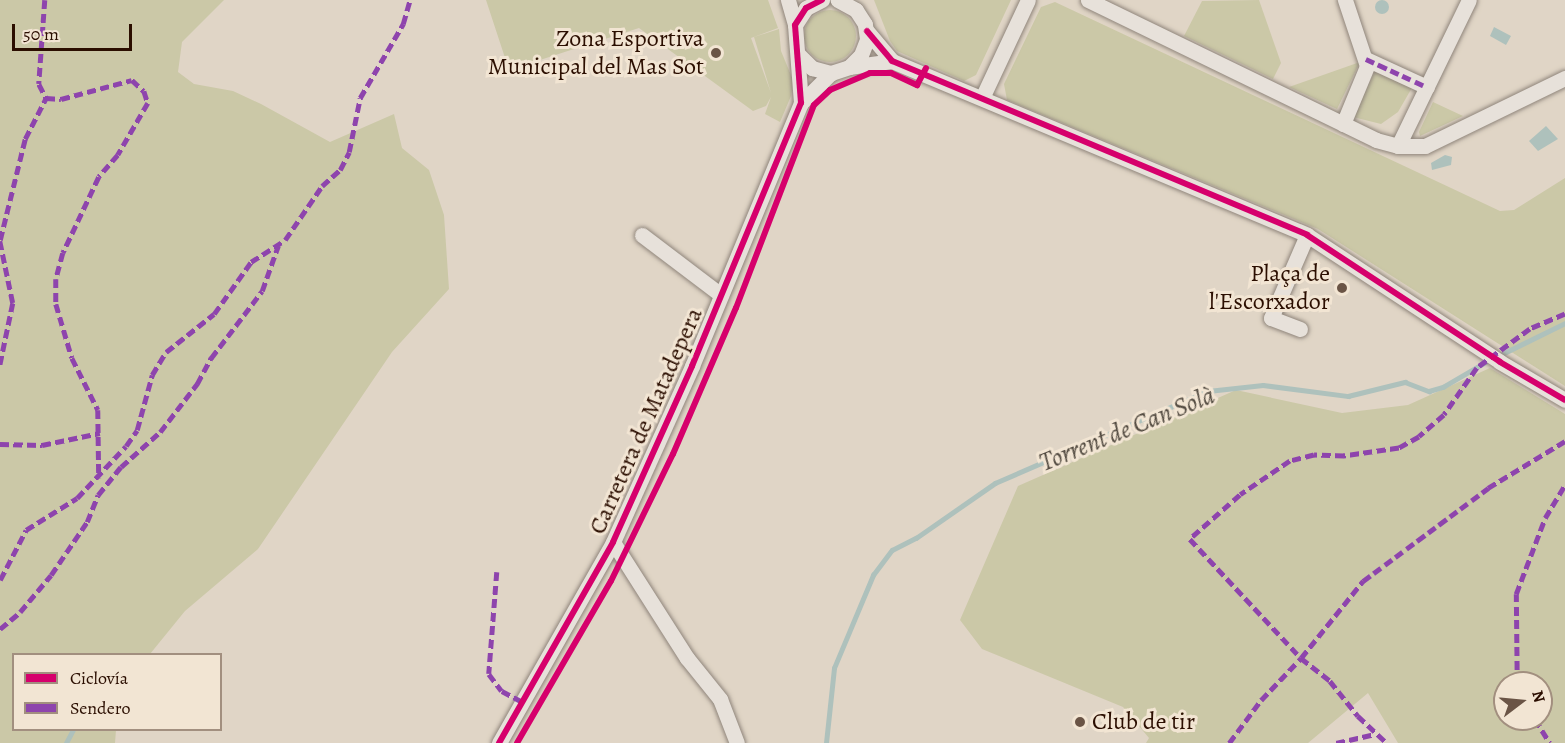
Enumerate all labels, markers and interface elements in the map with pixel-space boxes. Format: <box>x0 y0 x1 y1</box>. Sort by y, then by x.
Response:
scale bar <box>15 12 135 50</box>
text: 50 m <box>23 22 59 46</box>
place label: Zona Esportiva Municipal del Mas Sot <box>488 25 704 81</box>
marker: Zona Esportiva Municipal del Mas Sot <box>709 46 723 60</box>
place label: Plaça de l'Escorxador <box>1209 260 1330 316</box>
marker: Plaça de l'Escorxador <box>1335 281 1349 295</box>
street label: Carretera de Matadepera <box>583 303 709 539</box>
water label: Torrent de Can Solà <box>1035 380 1219 478</box>
legend <box>12 653 222 731</box>
text: Ciclovía <box>70 666 128 690</box>
north arrow <box>1493 671 1553 731</box>
text: N <box>1526 688 1551 705</box>
text: Sendero <box>70 696 131 720</box>
place label: Club de tir <box>1092 708 1195 736</box>
marker: Club de tir <box>1073 715 1087 729</box>

